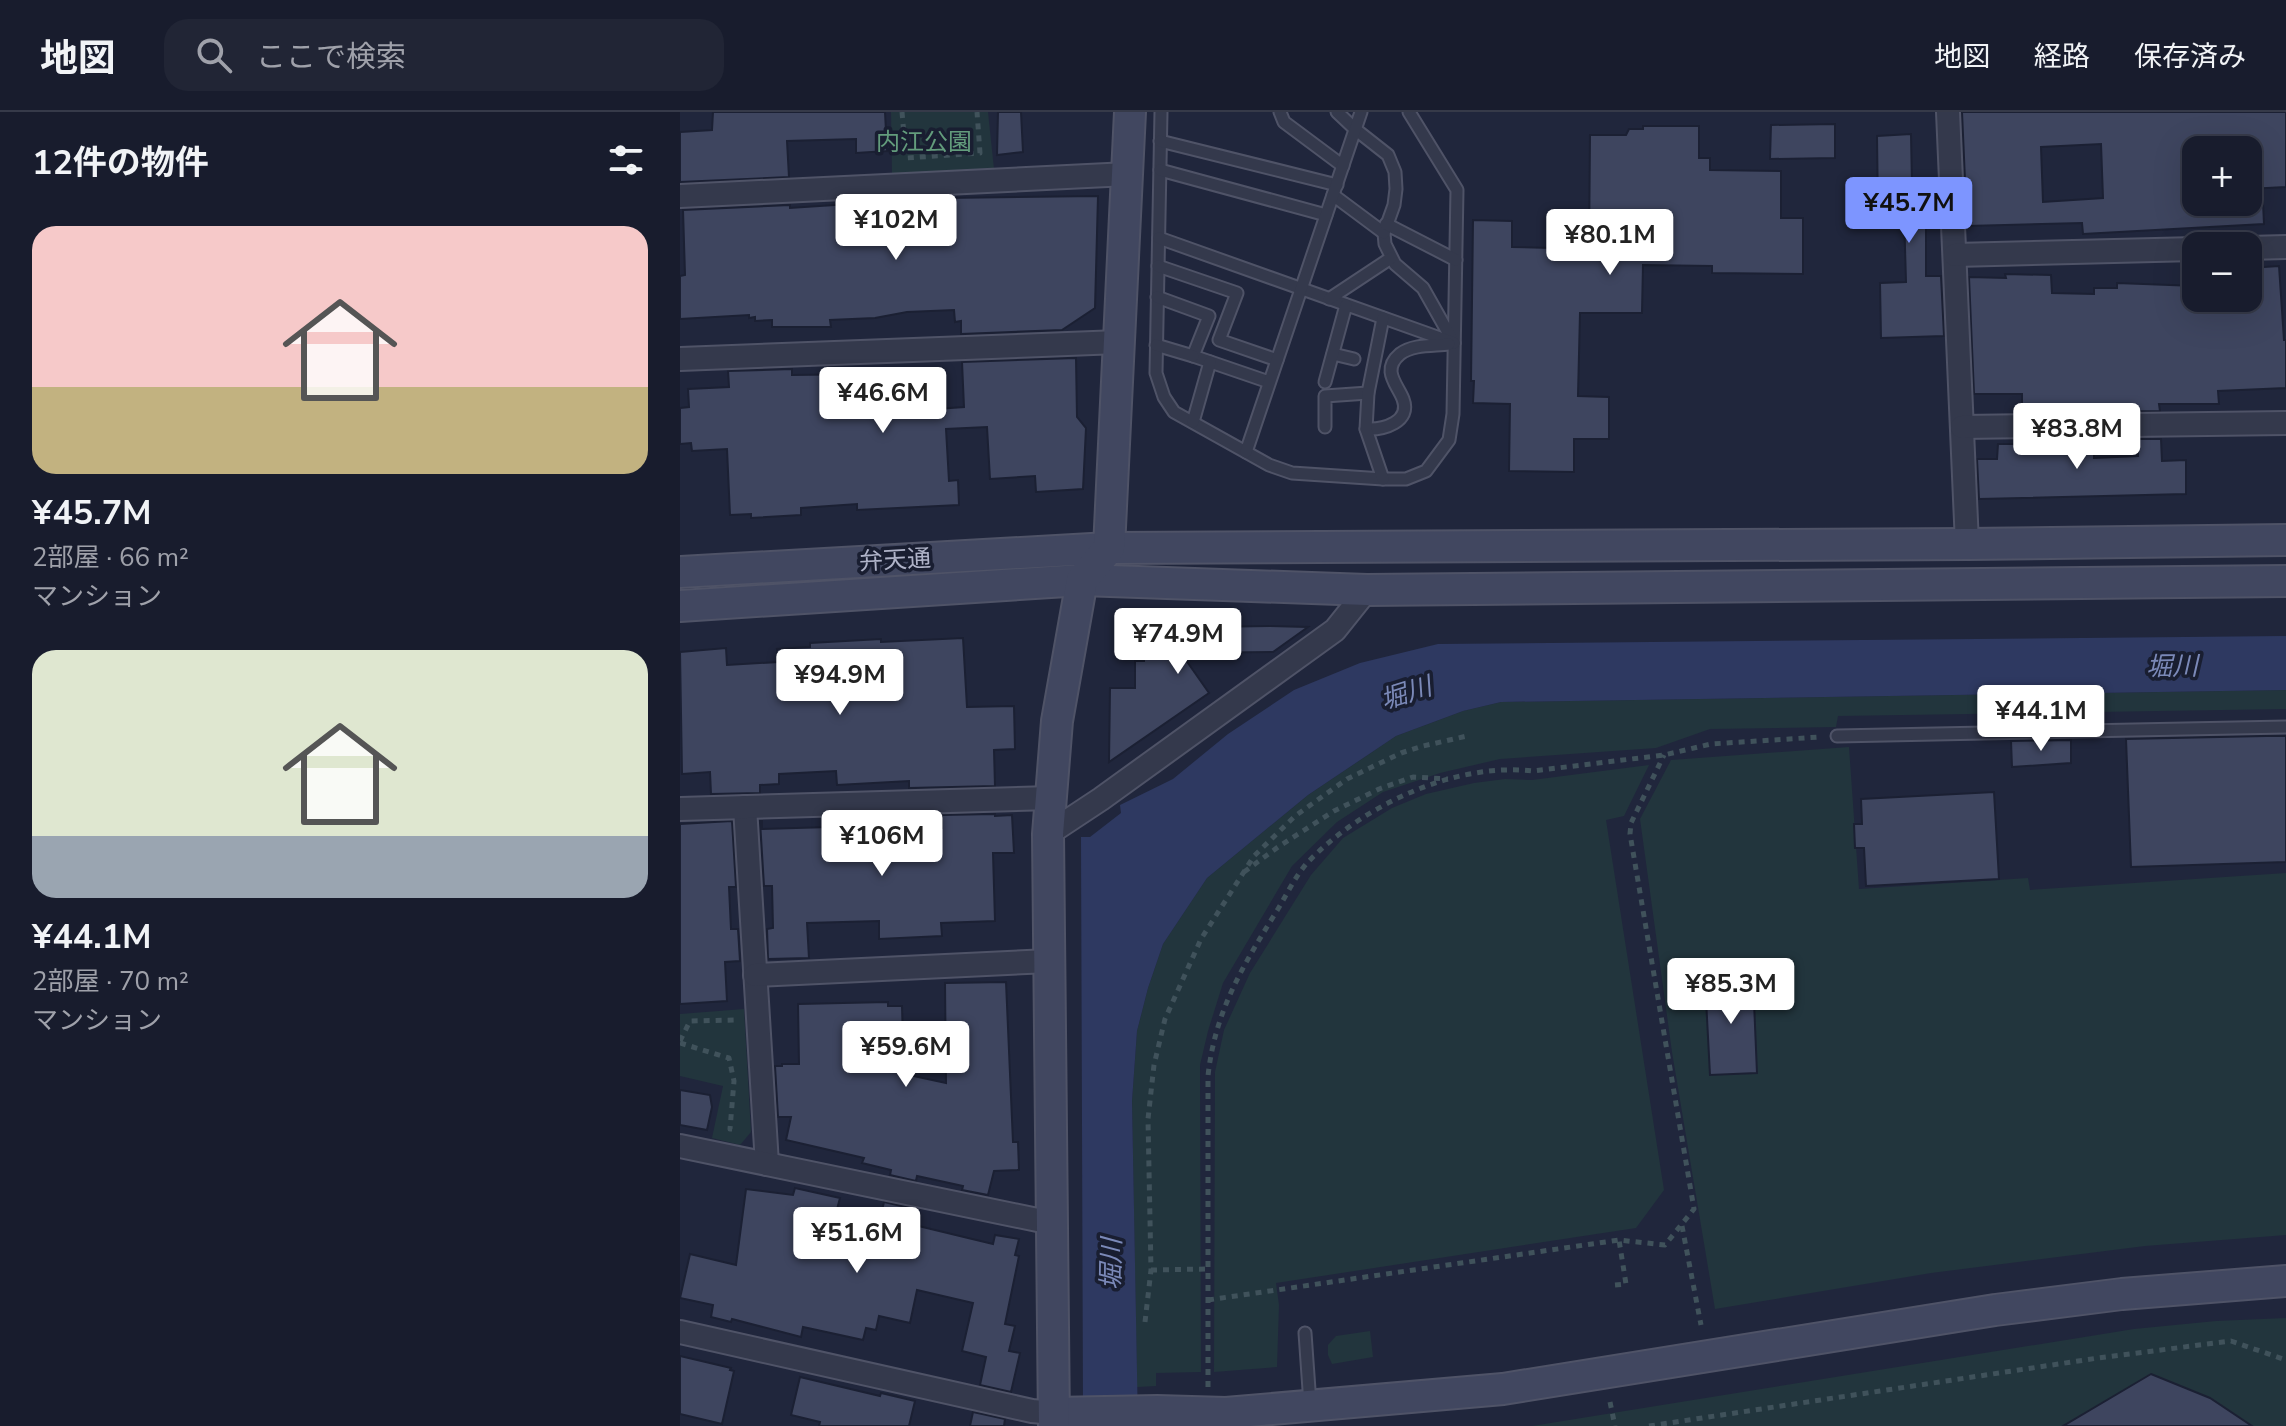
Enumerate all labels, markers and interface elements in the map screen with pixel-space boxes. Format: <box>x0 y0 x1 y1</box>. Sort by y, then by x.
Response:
search box <box>164 19 724 91</box>
text: 地図 <box>40 33 116 84</box>
icon: search <box>192 33 236 77</box>
text: ここで検索 <box>256 37 406 78</box>
text: 地図 <box>1934 38 1990 76</box>
text: 経路 <box>2034 38 2090 76</box>
text: 保存済み <box>2134 38 2246 76</box>
park label: 内江公園 <box>876 126 972 158</box>
map controls <box>2182 136 2262 312</box>
button: + <box>2182 136 2262 216</box>
icon: filters <box>604 138 648 182</box>
text: 12件の物件 <box>32 140 209 186</box>
pin: ¥45.7M <box>1844 177 1974 245</box>
text: ¥45.7M <box>1863 185 1955 220</box>
pin: ¥102M <box>840 194 952 262</box>
text: ¥102M <box>854 202 938 237</box>
pin: ¥80.1M <box>1545 209 1675 277</box>
text: ¥80.1M <box>1564 217 1656 252</box>
button: − <box>2182 232 2262 312</box>
icon: home <box>268 278 412 422</box>
pin: ¥46.6M <box>818 367 948 435</box>
text: ¥46.6M <box>837 375 929 410</box>
pin: ¥83.8M <box>2012 403 2142 471</box>
text: ¥83.8M <box>2031 411 2123 446</box>
text: ¥45.7M <box>32 490 152 536</box>
text: 2部屋 · 66 m² <box>32 540 189 575</box>
street label: 弁天通 <box>858 542 932 578</box>
text: マンション <box>32 579 162 614</box>
pin: ¥74.9M <box>1113 608 1243 676</box>
text: ¥74.9M <box>1132 616 1224 651</box>
water label: 堀川 <box>2146 648 2201 684</box>
pin: ¥94.9M <box>775 649 905 717</box>
text: ¥94.9M <box>794 657 886 692</box>
water label: 堀川 <box>1376 668 1439 718</box>
pin: ¥44.1M <box>1976 685 2106 753</box>
text: ¥44.1M <box>1995 693 2087 728</box>
icon: home <box>268 702 412 846</box>
pin: ¥106M <box>826 810 938 878</box>
text: ¥106M <box>840 818 924 853</box>
text: ¥44.1M <box>32 914 152 960</box>
pin: ¥85.3M <box>1666 958 1796 1026</box>
text: 2部屋 · 70 m² <box>32 964 189 999</box>
text: ¥85.3M <box>1685 966 1777 1001</box>
text: マンション <box>32 1003 162 1038</box>
pin: ¥59.6M <box>841 1021 971 1089</box>
text: ¥59.6M <box>860 1029 952 1064</box>
pin: ¥51.6M <box>792 1207 922 1275</box>
text: ¥51.6M <box>811 1215 903 1250</box>
water label: 堀川 <box>1094 1235 1130 1290</box>

